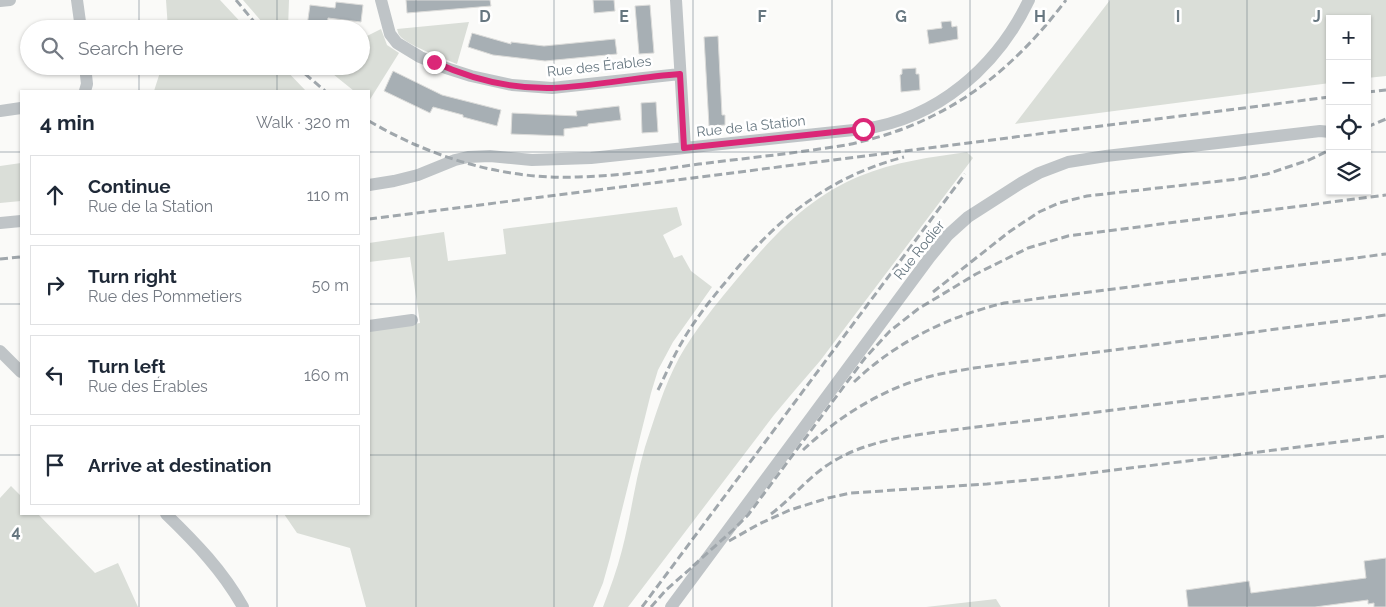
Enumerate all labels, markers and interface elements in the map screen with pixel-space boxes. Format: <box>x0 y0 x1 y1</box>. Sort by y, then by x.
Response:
text: D <box>479 7 491 26</box>
text: E <box>619 7 629 26</box>
text: F <box>757 7 767 26</box>
text: G <box>895 7 907 26</box>
text: H <box>1034 7 1046 26</box>
text: I <box>1176 7 1180 26</box>
text: J <box>1313 7 1321 26</box>
map controls <box>1326 15 1371 195</box>
button: + <box>1326 15 1371 60</box>
search box <box>20 20 370 75</box>
icon: search <box>38 34 66 62</box>
text: Search here <box>78 37 184 59</box>
route end <box>423 51 446 74</box>
street label: Rue des Érables <box>546 52 652 79</box>
button: − <box>1326 60 1371 105</box>
button: locate <box>1326 105 1371 150</box>
text: 4 min <box>40 110 95 135</box>
street label: Rue de la Station <box>696 112 806 140</box>
text: Walk · 320 m <box>256 113 350 132</box>
route start <box>852 118 875 141</box>
button: layers <box>1326 150 1371 195</box>
text: Continue <box>88 175 171 197</box>
icon: ahead <box>41 181 69 209</box>
text: 110 m <box>307 186 349 205</box>
text: Rue de la Station <box>88 197 213 216</box>
street label: Rue Rodier <box>890 217 948 283</box>
text: Turn right <box>88 265 177 287</box>
icon: right <box>41 271 69 299</box>
text: 50 m <box>312 276 349 295</box>
text: Rue des Pommetiers <box>88 287 242 306</box>
text: Turn left <box>88 355 165 377</box>
icon: left <box>41 361 69 389</box>
text: 160 m <box>304 366 349 385</box>
text: Rue des Érables <box>88 377 208 396</box>
icon: arrive <box>41 451 69 479</box>
text: Arrive at destination <box>88 454 272 476</box>
text: 4 <box>11 522 21 541</box>

